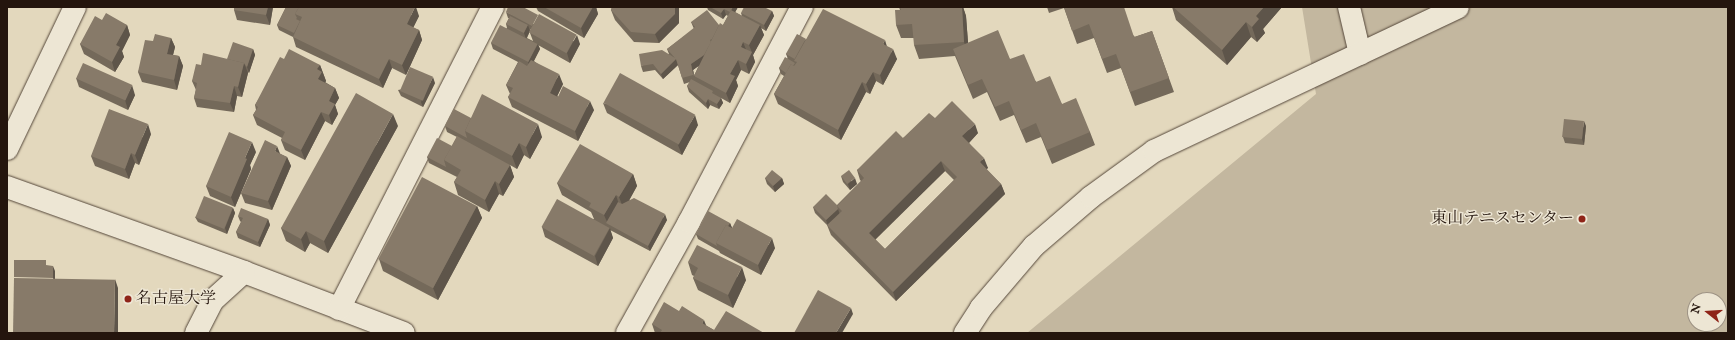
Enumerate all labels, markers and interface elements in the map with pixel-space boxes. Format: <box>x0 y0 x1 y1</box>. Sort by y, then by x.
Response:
place label: 東山テニスセンター <box>1430 209 1574 229</box>
marker: 東山テニスセンター <box>1577 214 1587 224</box>
place label: 名古屋大学 <box>136 289 216 309</box>
north arrow <box>1687 292 1727 332</box>
marker: 名古屋大学 <box>123 294 133 304</box>
text: N <box>1688 302 1705 315</box>

